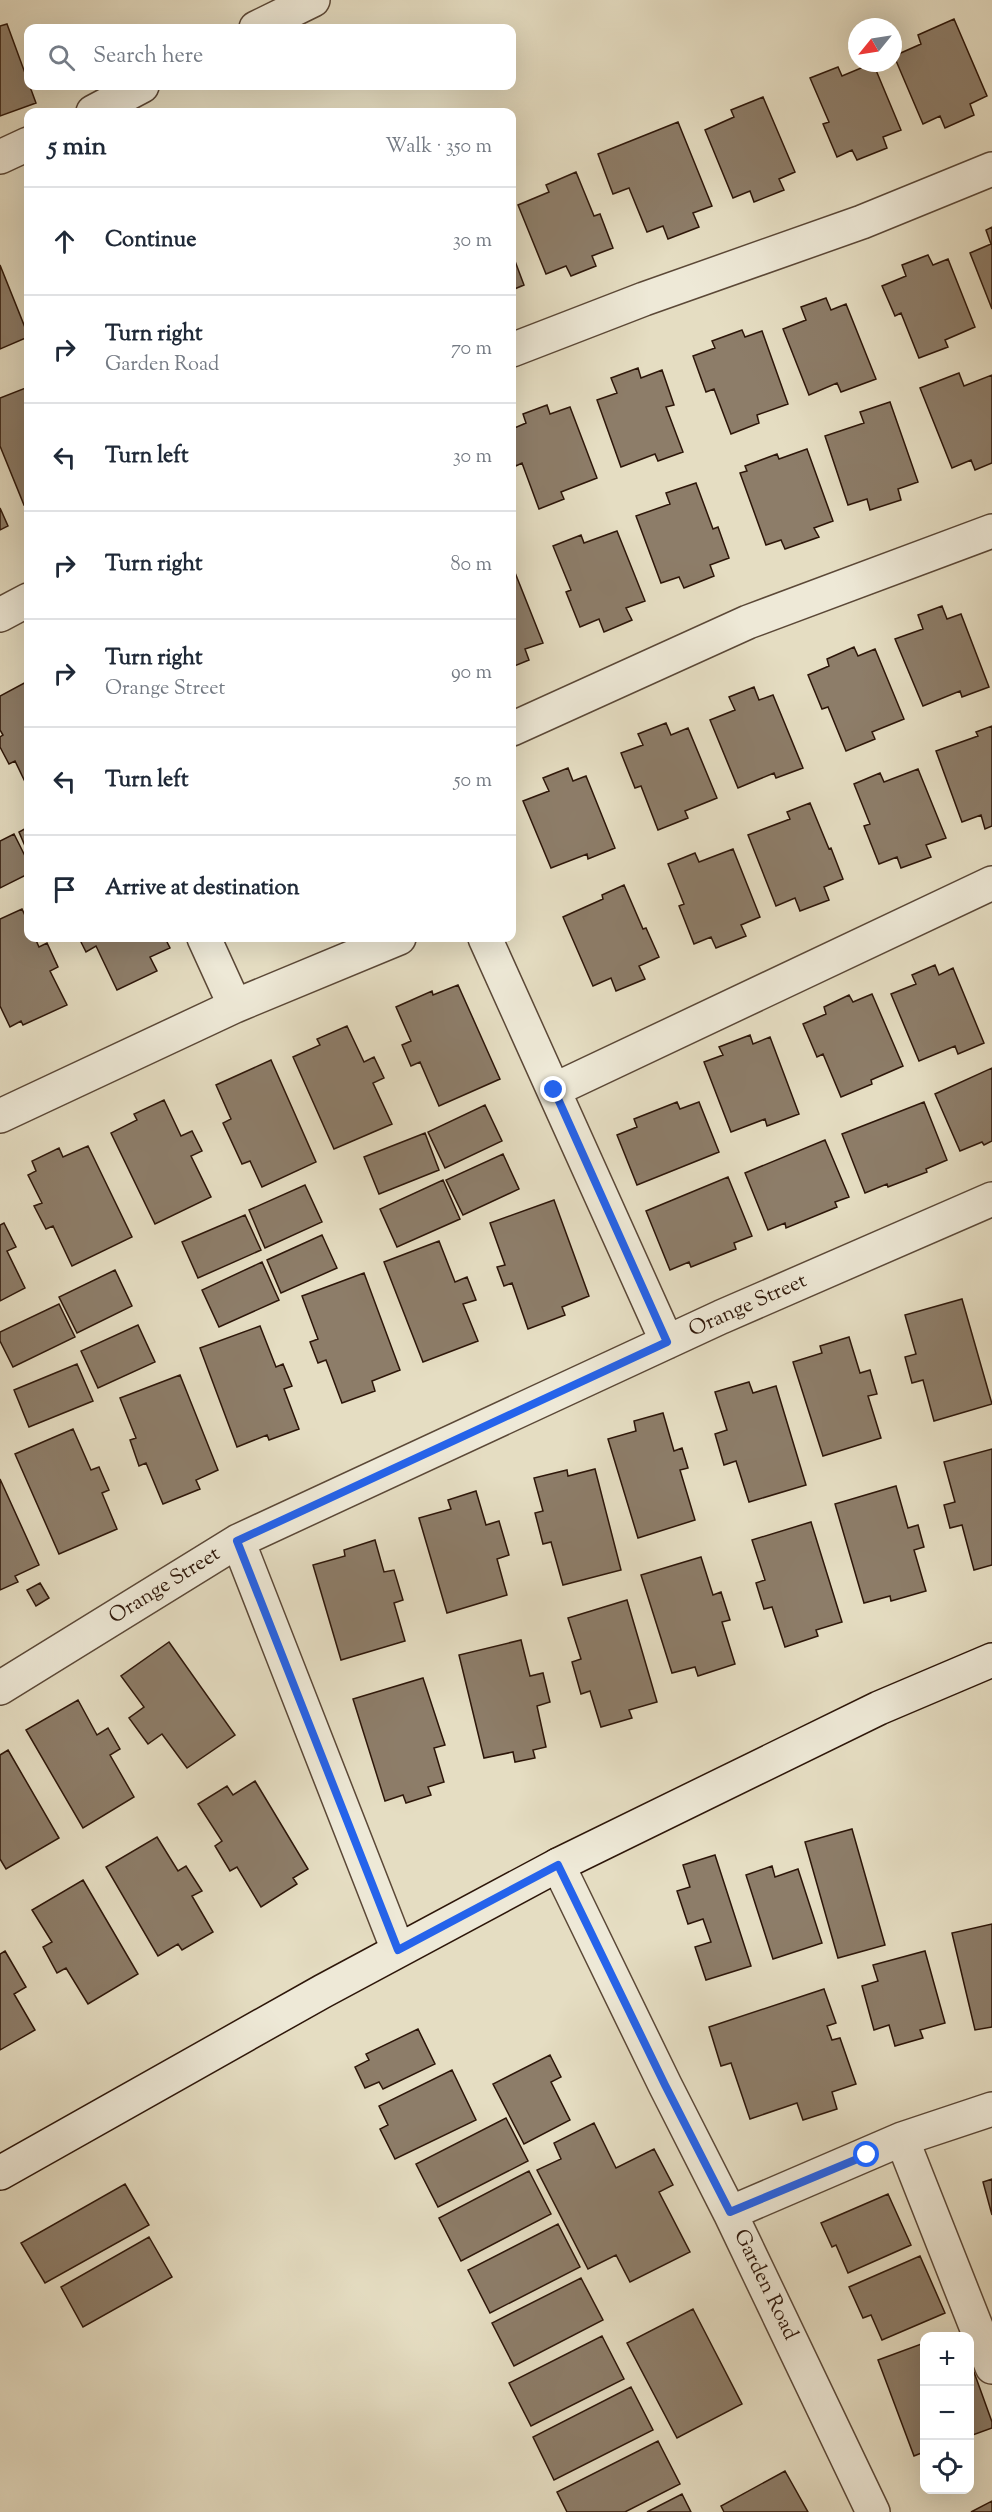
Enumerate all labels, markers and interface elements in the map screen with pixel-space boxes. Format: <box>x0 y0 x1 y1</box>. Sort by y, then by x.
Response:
north arrow <box>848 18 902 72</box>
search box <box>24 24 516 90</box>
icon: search <box>45 41 78 74</box>
text: Search here <box>93 41 203 73</box>
text: 5 min <box>48 129 107 166</box>
text: Walk · 350 m <box>385 133 492 162</box>
icon: ahead <box>48 225 81 258</box>
text: Continue <box>105 225 196 257</box>
text: 30 m <box>453 227 492 256</box>
text: Turn right <box>105 319 202 351</box>
icon: right <box>48 333 81 366</box>
text: 70 m <box>451 335 492 364</box>
text: Garden Road <box>105 351 219 380</box>
icon: left <box>48 441 81 474</box>
text: Turn left <box>105 441 188 473</box>
text: 30 m <box>453 443 492 472</box>
icon: right <box>48 549 81 582</box>
text: Turn right <box>105 549 202 581</box>
text: 80 m <box>451 551 492 580</box>
text: Turn right <box>105 643 202 675</box>
icon: right <box>48 657 81 690</box>
text: 90 m <box>451 659 492 688</box>
text: Orange Street <box>105 675 225 704</box>
icon: left <box>48 765 81 798</box>
text: Turn left <box>105 765 188 797</box>
text: 50 m <box>454 767 492 796</box>
icon: arrive <box>48 873 81 906</box>
text: Arrive at destination <box>105 873 300 905</box>
route end <box>540 1076 566 1102</box>
street label: Orange Street <box>684 1267 812 1345</box>
street label: Orange Street <box>103 1540 227 1632</box>
route start <box>853 2141 879 2167</box>
street label: Garden Road <box>725 2225 805 2346</box>
map controls <box>920 2332 974 2494</box>
button: + <box>920 2332 974 2386</box>
button: − <box>920 2386 974 2440</box>
button: locate <box>920 2440 974 2494</box>

